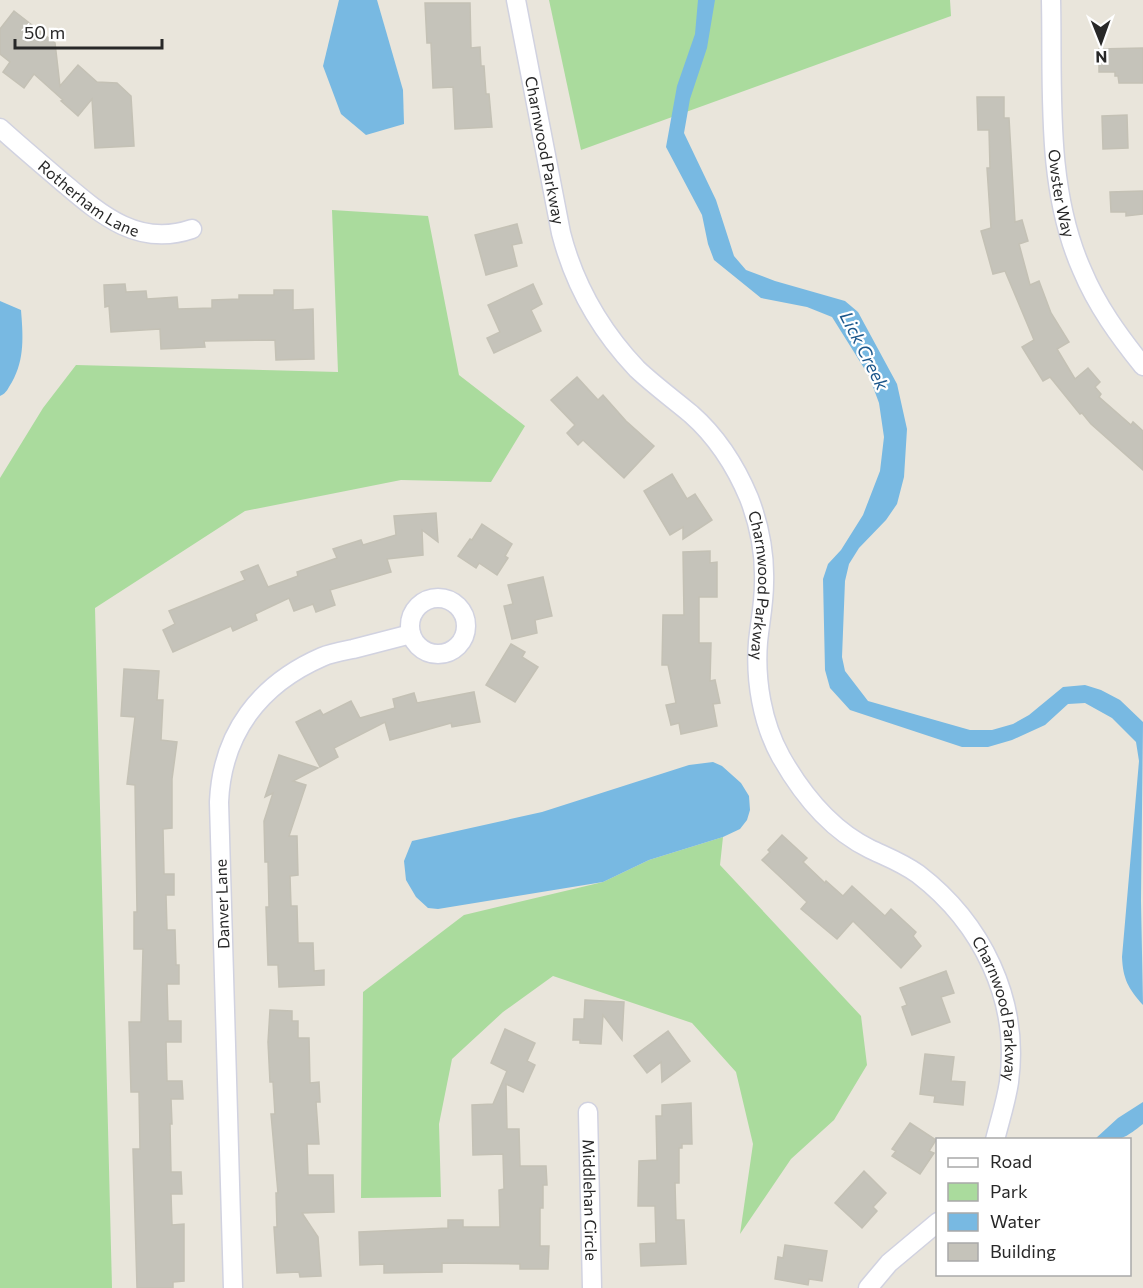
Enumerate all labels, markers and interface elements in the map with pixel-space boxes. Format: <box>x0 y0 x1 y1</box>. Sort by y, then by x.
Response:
scale bar <box>15 12 162 50</box>
north arrow <box>1071 12 1131 72</box>
text: 50 m <box>24 21 65 43</box>
text: N <box>1095 48 1107 67</box>
street label: Charnwood Parkway <box>522 74 569 226</box>
street label: Owster Way <box>1045 148 1079 240</box>
street label: Rotherham Lane <box>35 156 142 240</box>
water label: Lick Creek <box>836 308 895 395</box>
street label: Charnwood Parkway <box>745 508 774 660</box>
street label: Danver Lane <box>210 859 233 949</box>
street label: Charnwood Parkway <box>969 932 1021 1082</box>
legend <box>936 1138 1131 1276</box>
street label: Middlehan Circle <box>580 1139 601 1261</box>
text: Road <box>990 1150 1032 1172</box>
text: Park <box>990 1180 1028 1202</box>
text: Water <box>990 1210 1041 1232</box>
text: Building <box>990 1240 1056 1262</box>

